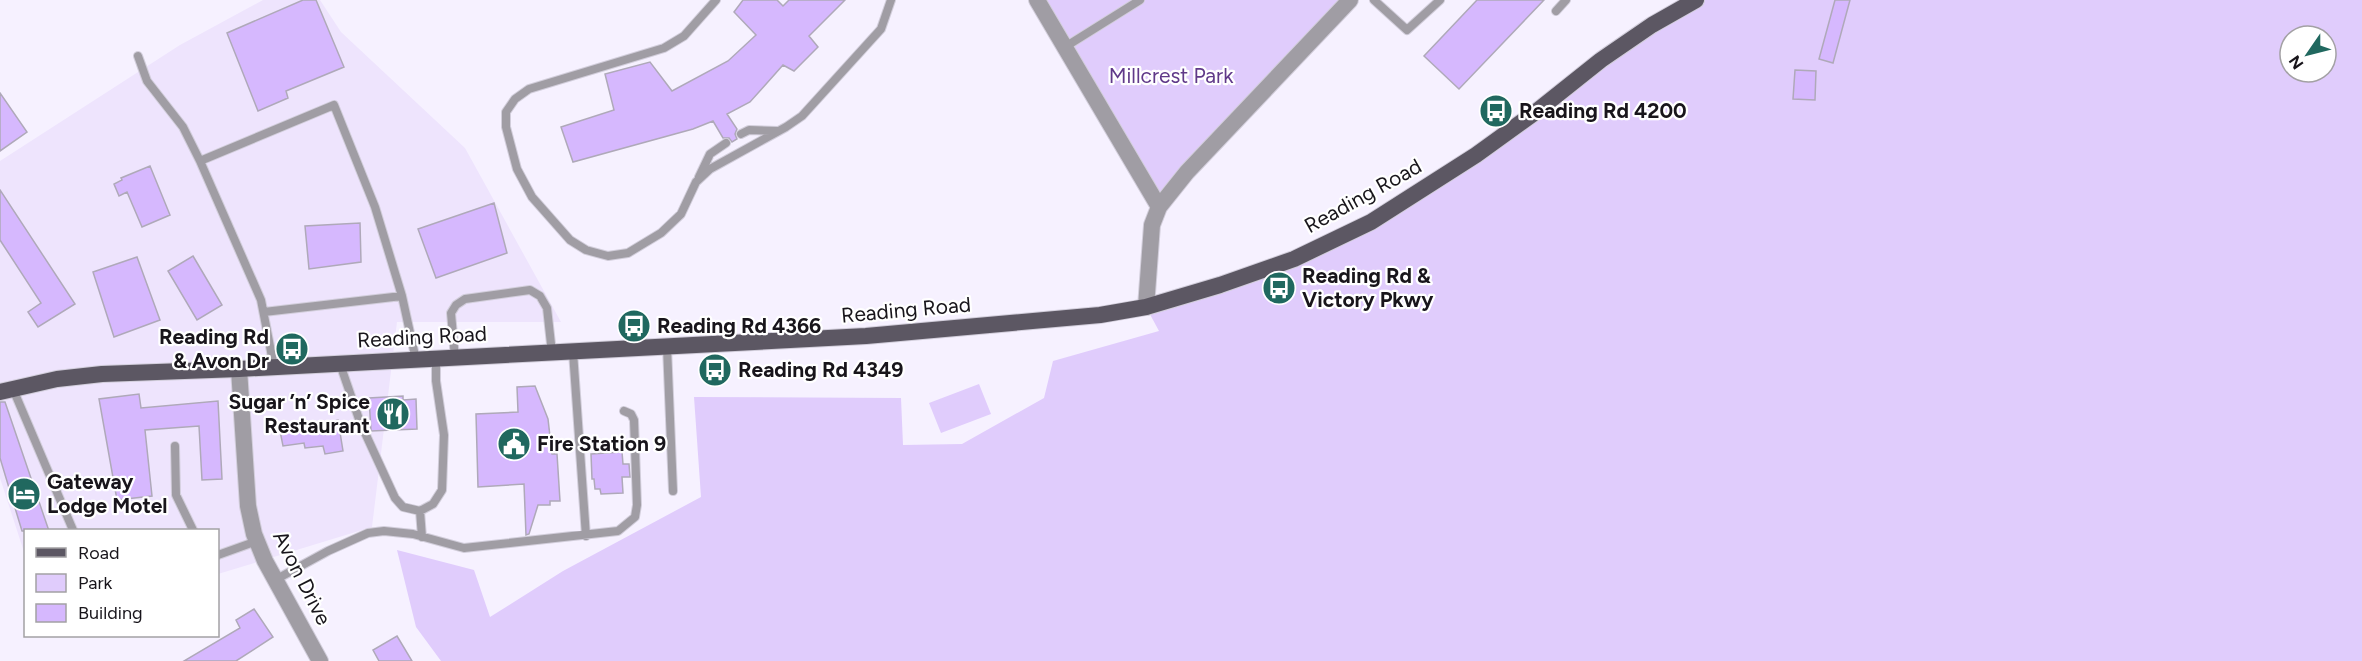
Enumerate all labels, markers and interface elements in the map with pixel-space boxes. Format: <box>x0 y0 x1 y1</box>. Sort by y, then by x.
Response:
north arrow <box>2278 24 2338 84</box>
text: N <box>2285 52 2307 73</box>
park label: Millcrest Park <box>1109 63 1234 88</box>
bus stop icon: Reading Rd 4200 <box>1478 93 1514 129</box>
place label: Reading Rd 4200 <box>1519 98 1687 123</box>
street label: Reading Road <box>1300 153 1426 238</box>
place label: Reading Rd & Victory Pkwy <box>1302 263 1434 312</box>
bus stop icon: Reading Rd & Victory Pkwy <box>1261 270 1297 306</box>
street label: Reading Road <box>840 291 972 328</box>
bus stop icon: Reading Rd 4366 <box>616 308 652 344</box>
place label: Reading Rd 4366 <box>657 313 821 338</box>
street label: Reading Road <box>356 321 488 352</box>
place label: Reading Rd & Avon Dr <box>159 324 269 373</box>
bus stop icon: Reading Rd & Avon Dr <box>274 331 310 367</box>
bus stop icon: Reading Rd 4349 <box>697 352 733 388</box>
place label: Reading Rd 4349 <box>738 357 903 382</box>
place label: Sugar ’n’ Spice Restaurant <box>228 389 370 438</box>
restaurant icon: Sugar ’n’ Spice Restaurant <box>375 396 411 432</box>
public building icon: Fire Station 9 <box>496 426 532 462</box>
place label: Fire Station 9 <box>537 431 666 456</box>
place label: Gateway Lodge Motel <box>47 469 167 518</box>
hotel icon: Gateway Lodge Motel <box>6 476 42 512</box>
street label: Avon Drive <box>268 527 337 629</box>
legend <box>24 529 219 637</box>
text: Road <box>78 542 119 564</box>
text: Park <box>78 572 113 594</box>
text: Building <box>78 602 143 624</box>

